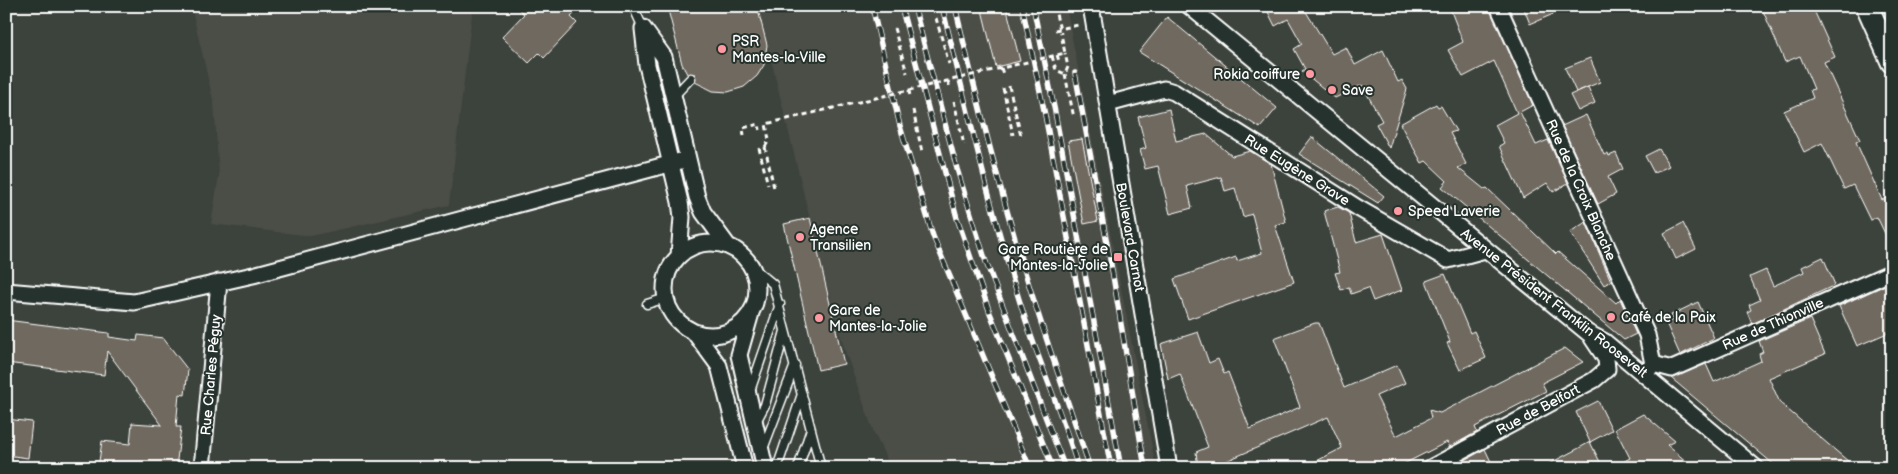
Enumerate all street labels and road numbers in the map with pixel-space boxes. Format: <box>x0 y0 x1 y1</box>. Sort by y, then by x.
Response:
street label: Rue de la Croix Blanche <box>1542 117 1620 263</box>
street label: Rue Eugène Grave <box>1241 131 1353 209</box>
street label: Boulevard Carnot <box>1112 181 1148 294</box>
street label: Avenue Président Franklin Roosevelt <box>1457 225 1651 382</box>
street label: Rue de Thionville <box>1720 294 1826 354</box>
street label: Rue Charles Péguy <box>197 313 225 436</box>
street label: Rue de Belfort <box>1493 381 1583 439</box>

